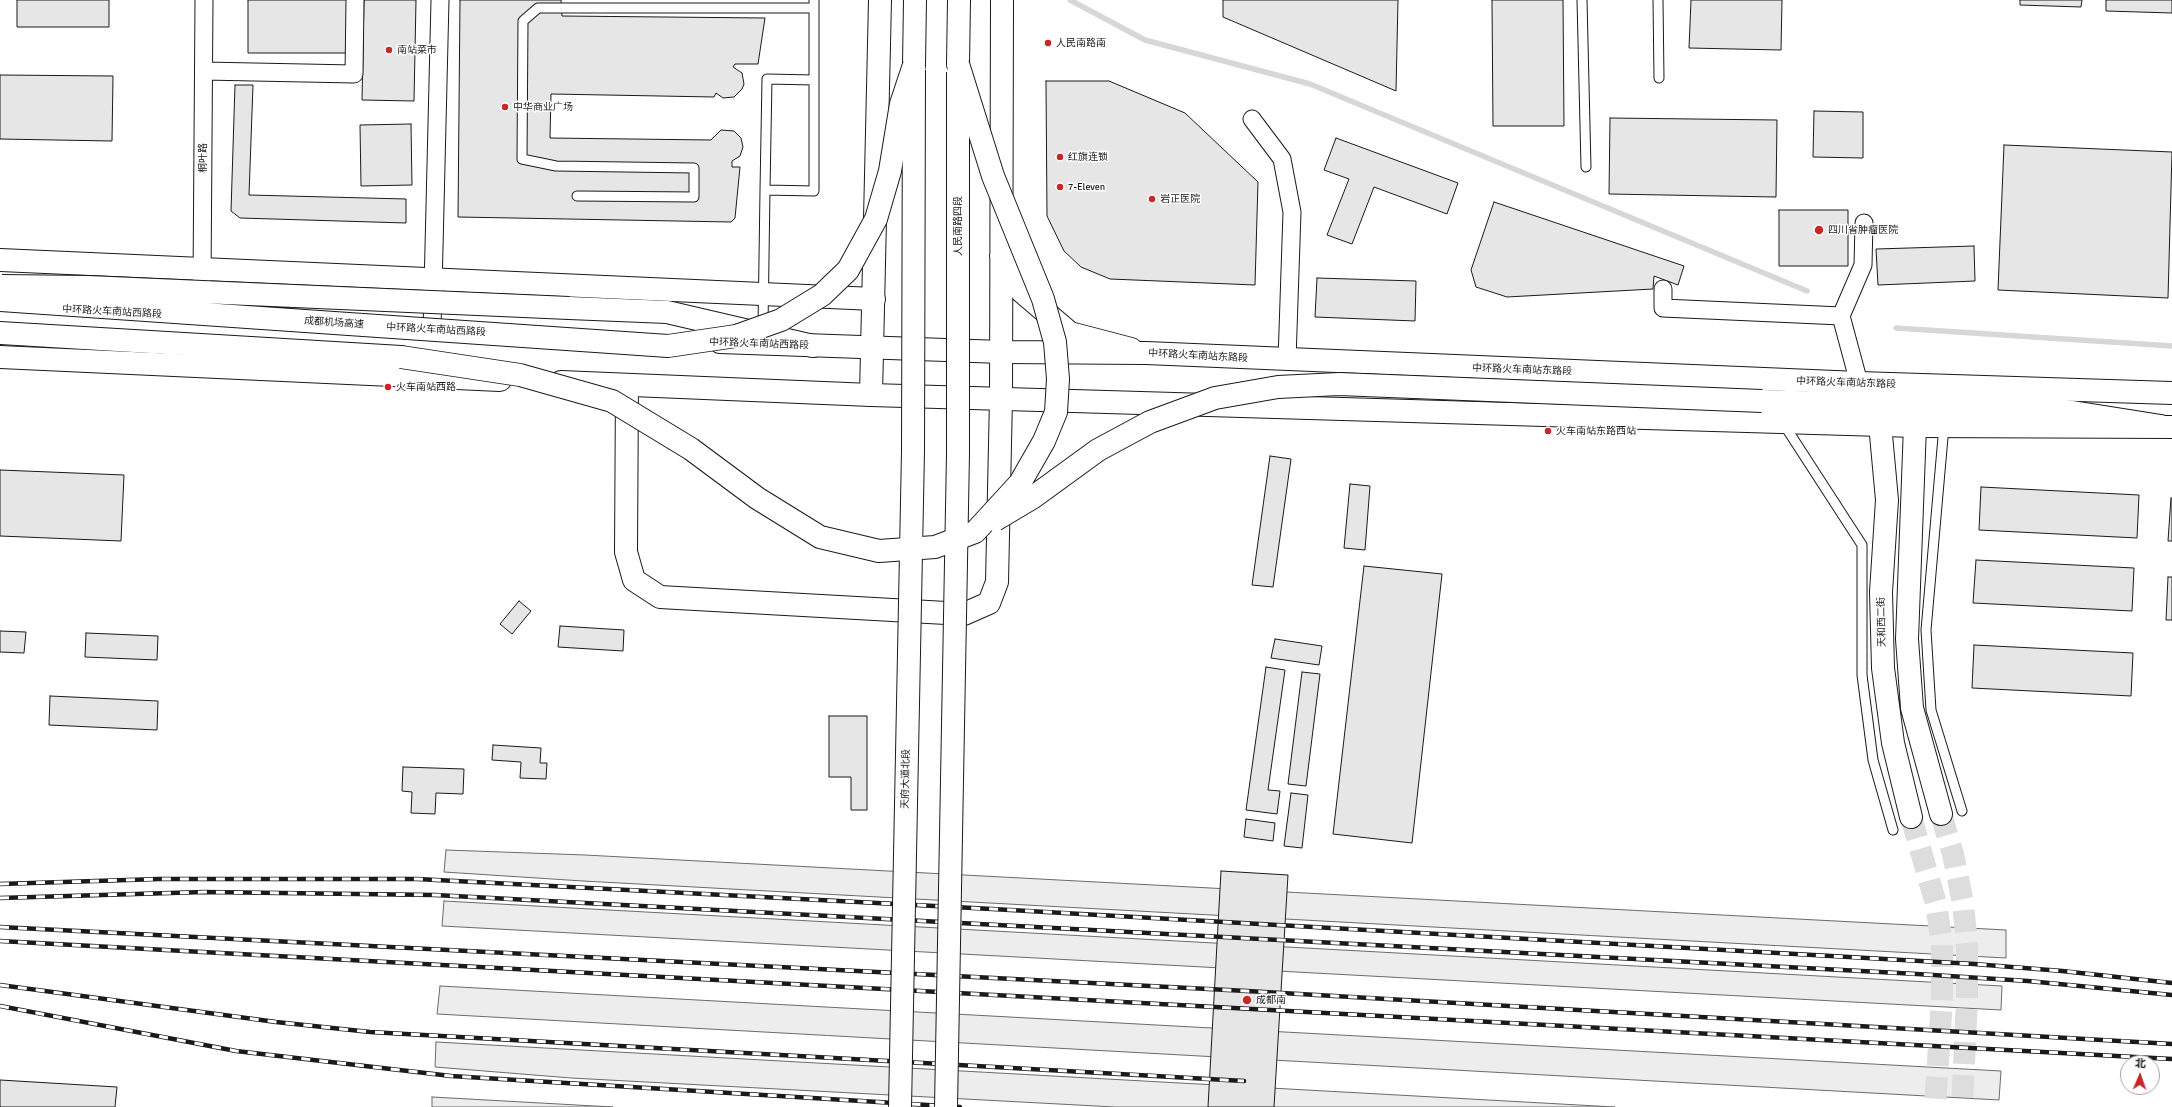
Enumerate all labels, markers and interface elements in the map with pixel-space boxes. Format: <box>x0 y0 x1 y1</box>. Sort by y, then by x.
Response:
place label: 人民南路南 <box>1056 37 1106 49</box>
marker: 人民南路南 <box>1043 38 1053 48</box>
place label: 南站菜市 <box>397 44 437 56</box>
marker: 南站菜市 <box>384 45 394 55</box>
place label: 中华商业广场 <box>513 101 573 113</box>
marker: 中华商业广场 <box>500 102 510 112</box>
street label: 桐叶路 <box>197 143 209 173</box>
place label: 红旗连锁 <box>1068 151 1108 163</box>
marker: 红旗连锁 <box>1055 152 1065 162</box>
place label: 7-Eleven <box>1068 181 1105 193</box>
marker: 7-Eleven <box>1055 182 1065 192</box>
place label: 岩正医院 <box>1160 193 1200 205</box>
marker: 岩正医院 <box>1147 194 1157 204</box>
street label: 人民南路四段 <box>952 196 964 256</box>
marker: 四川省肿瘤医院 <box>1813 224 1825 236</box>
place label: 四川省肿瘤医院 <box>1828 224 1898 236</box>
street label: 中环路火车南站西路段 <box>62 303 162 321</box>
street label: 成都机场高速 <box>304 315 364 331</box>
street label: 中环路火车南站西路段 <box>386 321 486 339</box>
street label: 中环路火车南站西路段 <box>709 336 809 352</box>
street label: 中环路火车南站东路段 <box>1148 347 1248 365</box>
street label: 中环路火车南站东路段 <box>1472 362 1572 378</box>
street label: 中环路火车南站东路段 <box>1796 375 1896 391</box>
place label: 火车南站西路 <box>396 381 456 393</box>
marker: 火车南站西路 <box>383 382 393 392</box>
place label: 火车南站东路西站 <box>1556 425 1636 437</box>
marker: 火车南站东路西站 <box>1543 426 1553 436</box>
street label: 天和西二街 <box>1876 597 1888 647</box>
street label: 天府大道北段 <box>899 749 913 809</box>
marker: 成都南 <box>1241 994 1253 1006</box>
place label: 成都南 <box>1256 994 1286 1006</box>
north arrow <box>2120 1055 2160 1095</box>
text: 北 <box>2135 1057 2146 1070</box>

